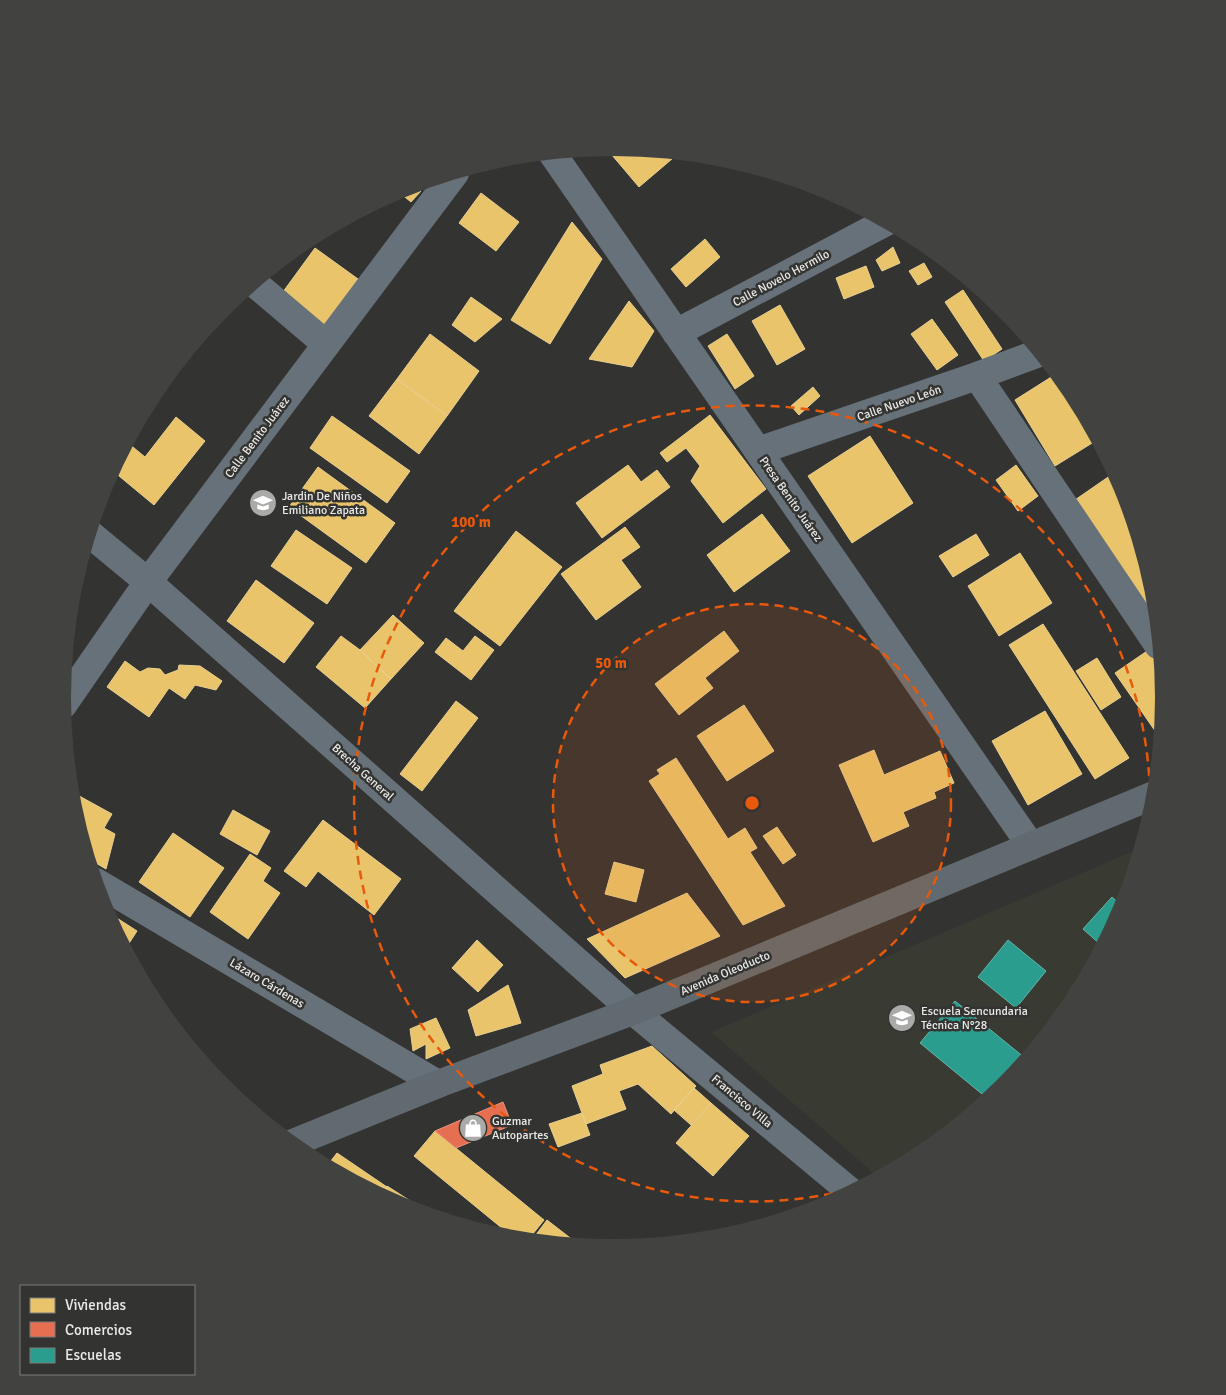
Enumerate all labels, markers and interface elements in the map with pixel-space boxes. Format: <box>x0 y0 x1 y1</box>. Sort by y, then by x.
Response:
street label: Calle Novelo Hermilo <box>730 247 832 310</box>
street label: Calle Nuevo León <box>855 382 943 425</box>
street label: Calle Benito Juárez <box>222 394 293 481</box>
street label: Presa Benito Juárez <box>756 454 826 545</box>
school or university icon: Jardin De Niños Emiliano Zapata <box>248 488 278 518</box>
place label: Jardin De Niños Emiliano Zapata <box>282 489 365 518</box>
text: 100 m <box>451 513 491 531</box>
text: 50 m <box>595 654 627 672</box>
street label: Brecha General <box>329 741 397 804</box>
centre of rings <box>743 794 761 812</box>
street label: Avenida Oleoducto <box>678 948 772 999</box>
street label: Lázaro Cárdenas <box>227 955 307 1012</box>
school or university icon: Escuela Sencundaria Técnica N°28 <box>887 1003 917 1033</box>
place label: Escuela Sencundaria Técnica N°28 <box>921 1004 1028 1033</box>
street label: Francisco Villa <box>708 1072 775 1131</box>
shop icon: Guzmar Autopartes <box>458 1113 488 1143</box>
place label: Guzmar Autopartes <box>492 1114 549 1143</box>
legend <box>20 1285 195 1375</box>
text: Viviendas <box>65 1296 126 1314</box>
text: Comercios <box>65 1321 133 1339</box>
text: Escuelas <box>65 1346 122 1364</box>

